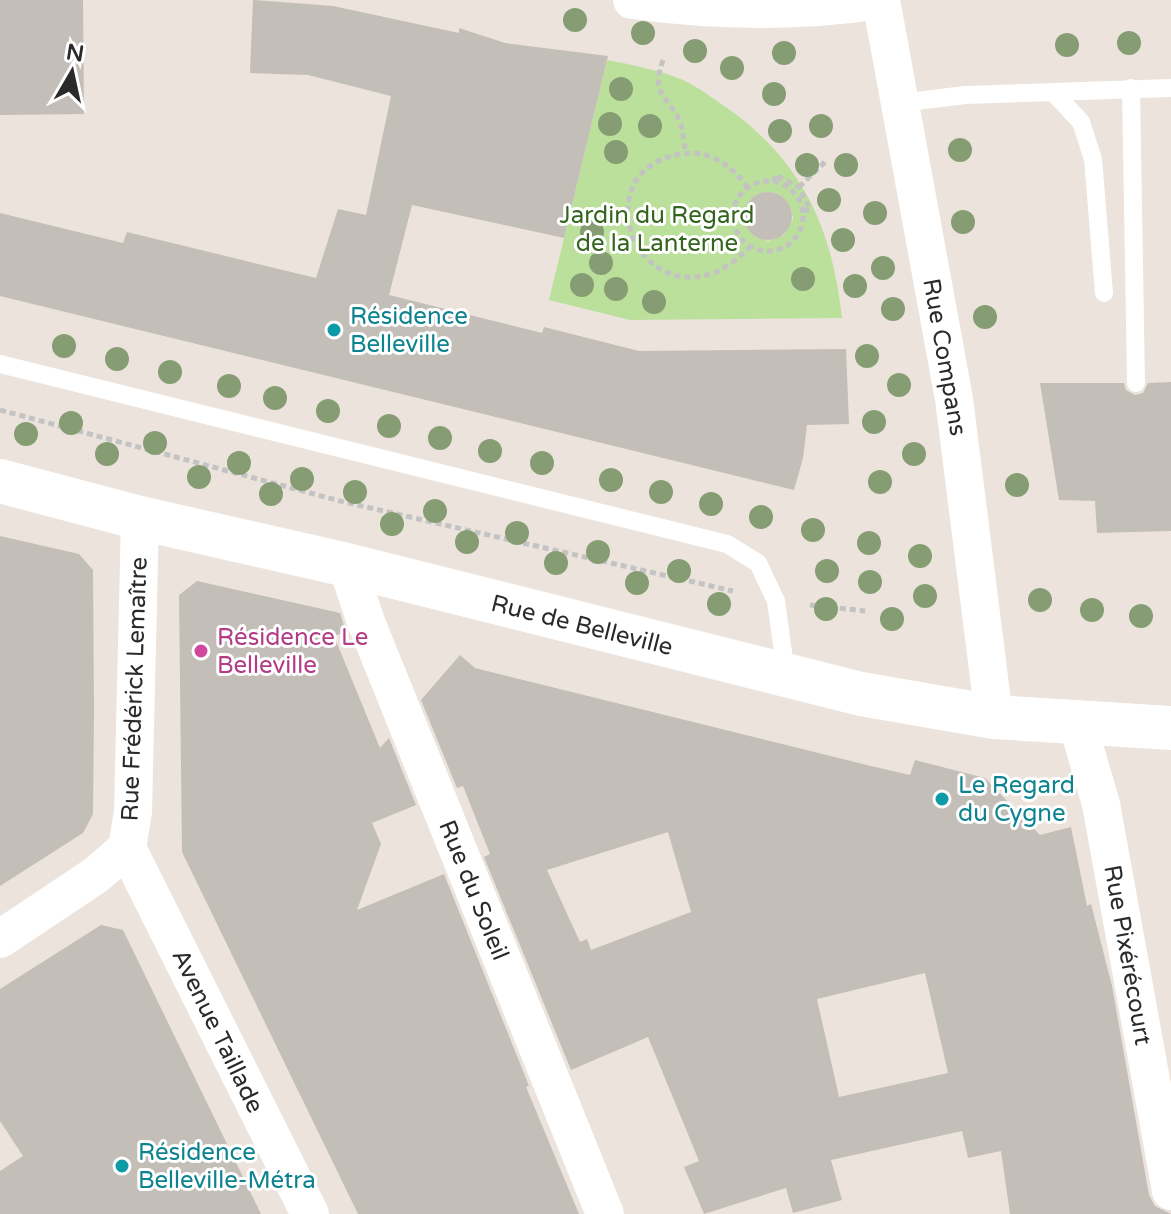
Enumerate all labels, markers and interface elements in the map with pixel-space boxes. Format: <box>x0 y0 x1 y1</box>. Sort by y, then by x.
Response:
north arrow <box>32 32 112 112</box>
text: N <box>64 39 86 67</box>
park label: Jardin du Regard de la Lanterne <box>560 201 754 258</box>
street label: Rue Compans <box>916 276 973 438</box>
place label: Résidence Belleville <box>350 302 468 359</box>
marker: Résidence Belleville <box>325 321 343 339</box>
street label: Rue Frédérick Lemaître <box>115 556 154 822</box>
street label: Rue de Belleville <box>488 589 676 662</box>
place label: Résidence Le Belleville <box>217 623 368 680</box>
marker: Résidence Le Belleville <box>192 642 210 660</box>
place label: Le Regard du Cygne <box>958 771 1075 828</box>
marker: Le Regard du Cygne <box>933 790 951 808</box>
street label: Rue du Soleil <box>432 816 515 964</box>
street label: Rue Pixérécourt <box>1097 863 1158 1047</box>
street label: Avenue Taillade <box>165 945 270 1118</box>
place label: Résidence Belleville-Métra <box>138 1138 316 1195</box>
marker: Résidence Belleville-Métra <box>113 1157 131 1175</box>

